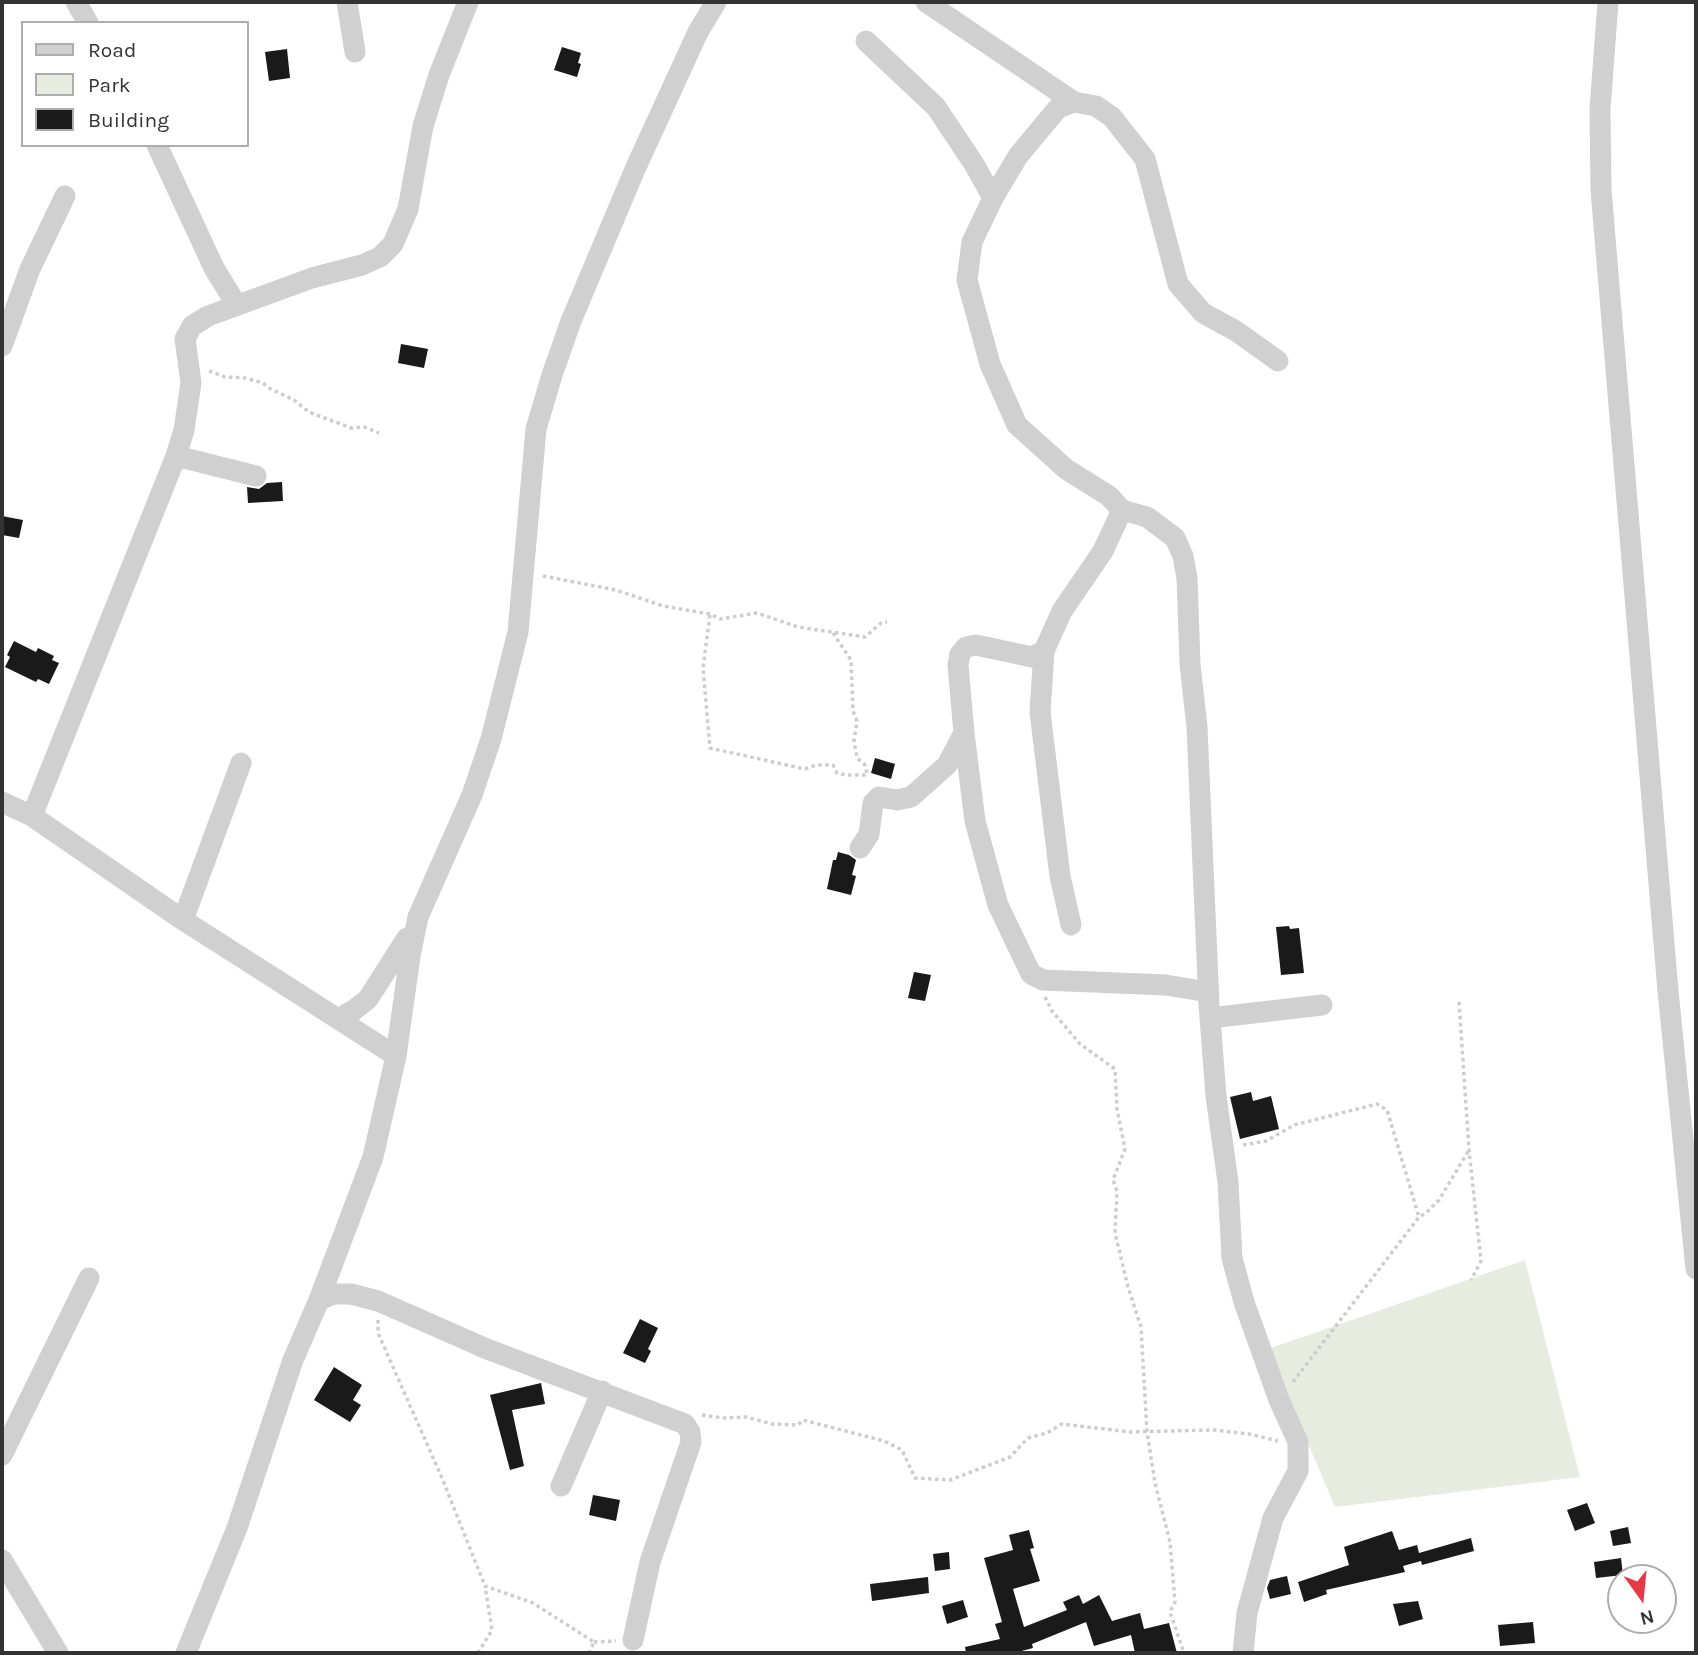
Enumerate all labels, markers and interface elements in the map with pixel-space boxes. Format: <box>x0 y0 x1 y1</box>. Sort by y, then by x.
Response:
legend <box>21 21 248 147</box>
text: Road <box>88 38 136 62</box>
text: Park <box>88 73 131 97</box>
text: Building <box>88 108 169 132</box>
north arrow <box>1607 1564 1677 1634</box>
text: N <box>1637 1605 1656 1630</box>

